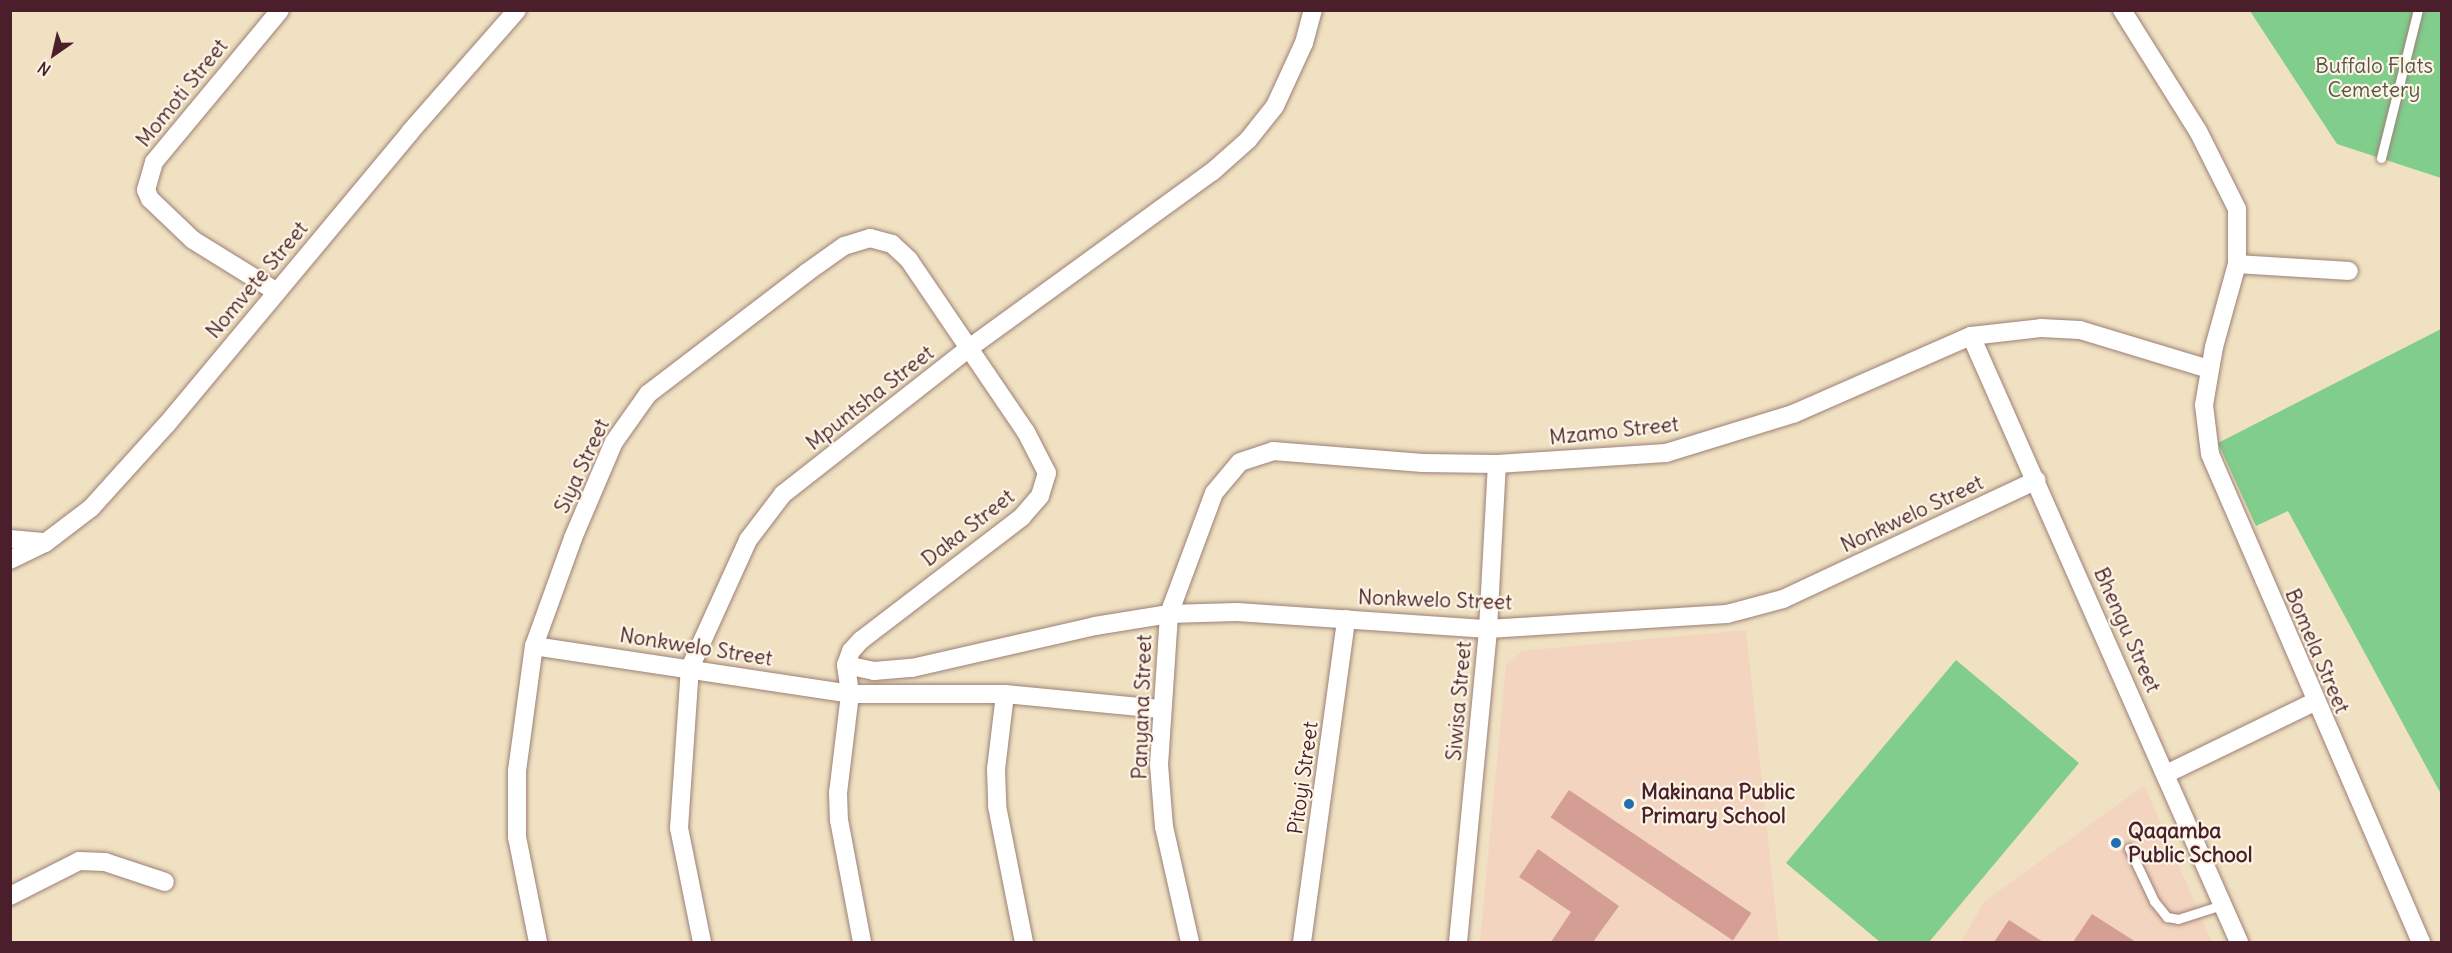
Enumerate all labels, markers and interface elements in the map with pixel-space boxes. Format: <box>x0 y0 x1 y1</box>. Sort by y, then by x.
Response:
north arrow <box>24 24 84 84</box>
street label: Momoti Street <box>131 34 233 152</box>
park label: Buffalo Flats Cemetery <box>2315 53 2433 103</box>
text: N <box>34 58 54 80</box>
street label: Nomvete Street <box>201 216 313 344</box>
street label: Mpuntsha Street <box>801 340 939 456</box>
street label: Mzamo Street <box>1548 412 1680 450</box>
street label: Siya Street <box>549 415 615 517</box>
street label: Nonkwelo Street <box>1837 470 1987 558</box>
street label: Daka Street <box>917 484 1019 572</box>
street label: Bhengu Street <box>2088 563 2166 697</box>
street label: Nonkwelo Street <box>1357 585 1513 615</box>
street label: Bomela Street <box>2279 585 2355 717</box>
street label: Nonkwelo Street <box>618 622 774 672</box>
street label: Panyana Street <box>1127 634 1157 780</box>
street label: Siwisa Street <box>1441 640 1477 762</box>
street label: Pitoyi Street <box>1283 720 1323 836</box>
place label: Makinana Public Primary School <box>1641 779 1795 829</box>
marker: Makinana Public Primary School <box>1622 797 1636 811</box>
place label: Qaqamba Public School <box>2128 818 2252 868</box>
marker: Qaqamba Public School <box>2109 836 2123 850</box>

